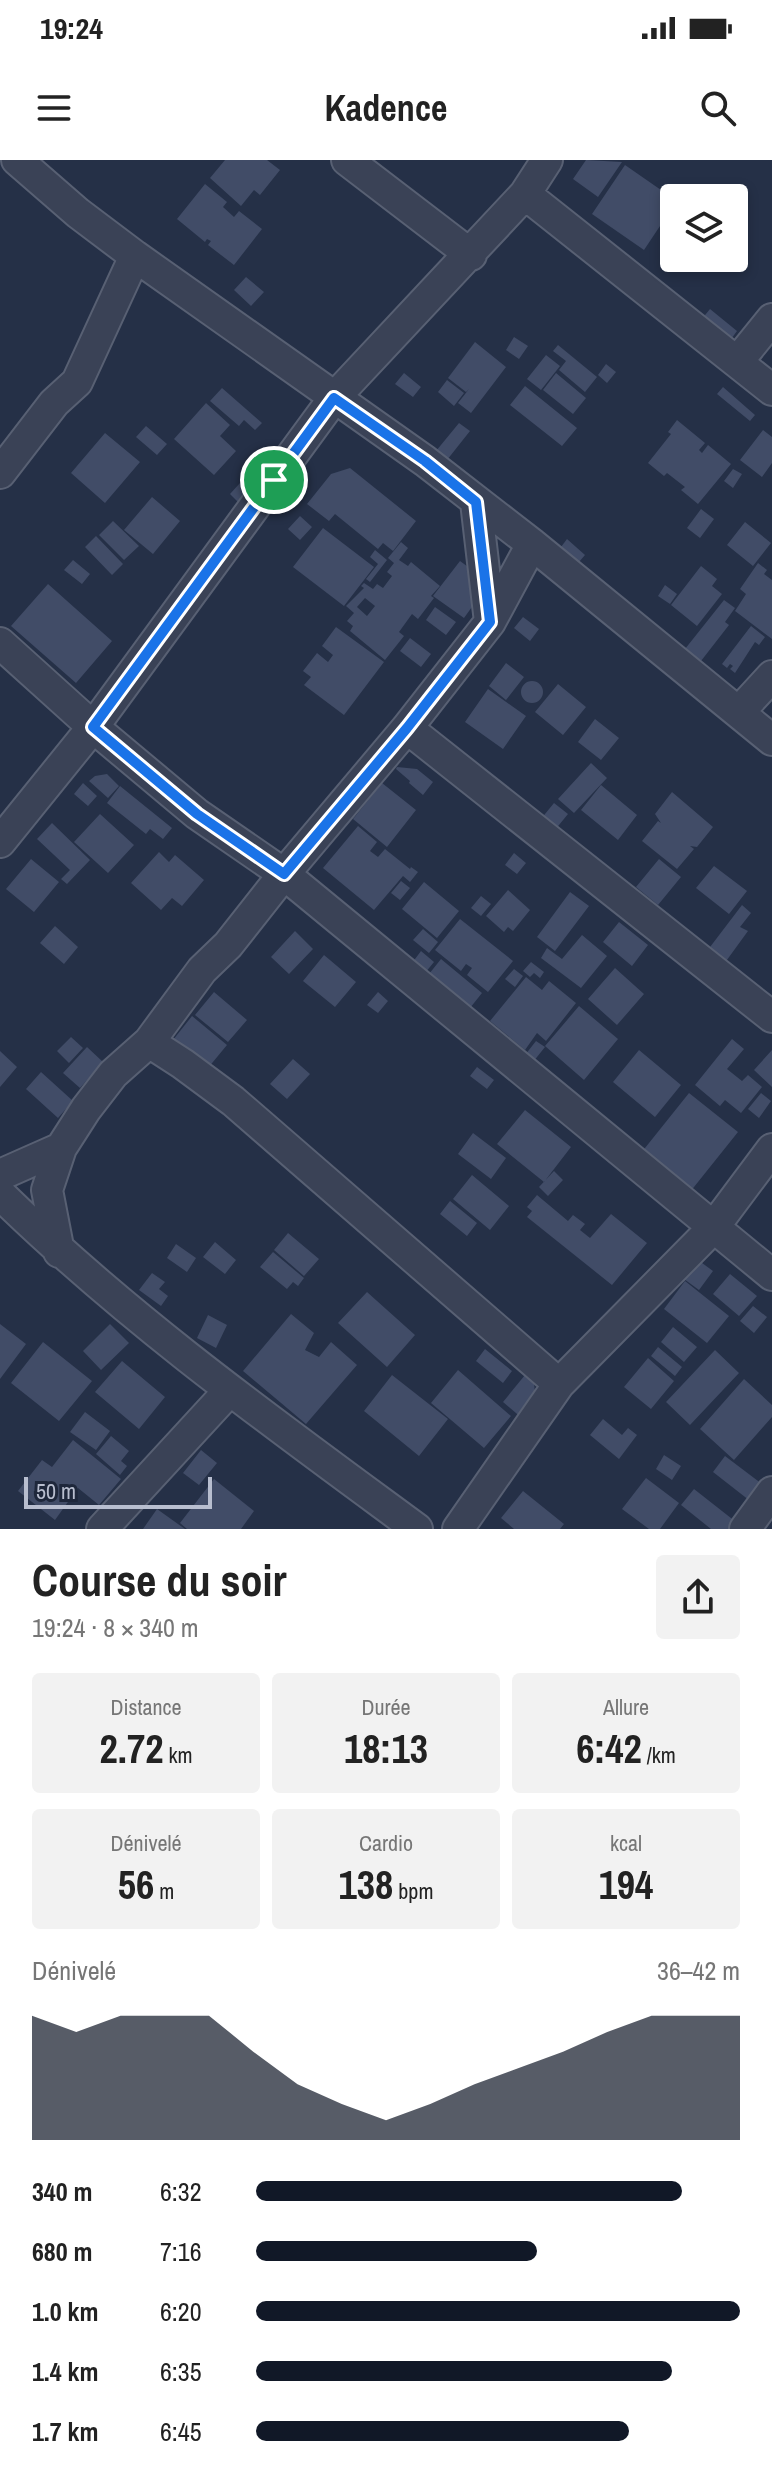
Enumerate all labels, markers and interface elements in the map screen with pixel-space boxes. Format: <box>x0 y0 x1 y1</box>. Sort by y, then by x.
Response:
text: 19:24 <box>40 8 103 48</box>
text: Kadence <box>324 84 448 132</box>
icon: menu <box>32 86 76 130</box>
icon: search <box>696 86 740 130</box>
map controls <box>660 184 748 272</box>
button: layers <box>660 184 748 272</box>
pin <box>240 446 308 514</box>
icon: arrive <box>252 458 296 502</box>
scale bar <box>24 1473 212 1509</box>
text: 50 m <box>36 1476 76 1506</box>
text: Course du soir <box>32 1550 287 1610</box>
button: share <box>656 1555 740 1639</box>
text: 19:24 · 8 × 340 m <box>32 1610 199 1645</box>
text: Distance <box>110 1692 182 1722</box>
text: Durée <box>361 1692 411 1722</box>
text: Allure <box>603 1692 649 1722</box>
text: 2.72 <box>100 1722 163 1775</box>
text: 18:13 <box>344 1722 428 1775</box>
text: 6:42 <box>576 1722 642 1775</box>
text: km <box>163 1740 192 1770</box>
text: /km <box>642 1740 676 1770</box>
text: Dénivelé <box>110 1828 182 1858</box>
text: Cardio <box>359 1828 413 1858</box>
text: kcal <box>610 1828 642 1858</box>
text: 56 <box>118 1858 154 1911</box>
text: 138 <box>339 1858 393 1911</box>
text: 194 <box>599 1858 653 1911</box>
text: m <box>154 1876 174 1906</box>
text: bpm <box>393 1876 433 1906</box>
text: Dénivelé <box>32 1953 116 1988</box>
text: 36–42 m <box>657 1953 740 1988</box>
text: 340 m <box>32 2174 92 2209</box>
text: 6:32 <box>160 2174 202 2209</box>
text: 680 m <box>32 2234 92 2269</box>
text: 7:16 <box>160 2234 202 2269</box>
text: 1.0 km <box>32 2294 98 2329</box>
text: 6:20 <box>160 2294 202 2329</box>
text: 1.4 km <box>32 2354 98 2389</box>
text: 6:35 <box>160 2354 202 2389</box>
text: 1.7 km <box>32 2414 98 2449</box>
text: 6:45 <box>160 2414 202 2449</box>

